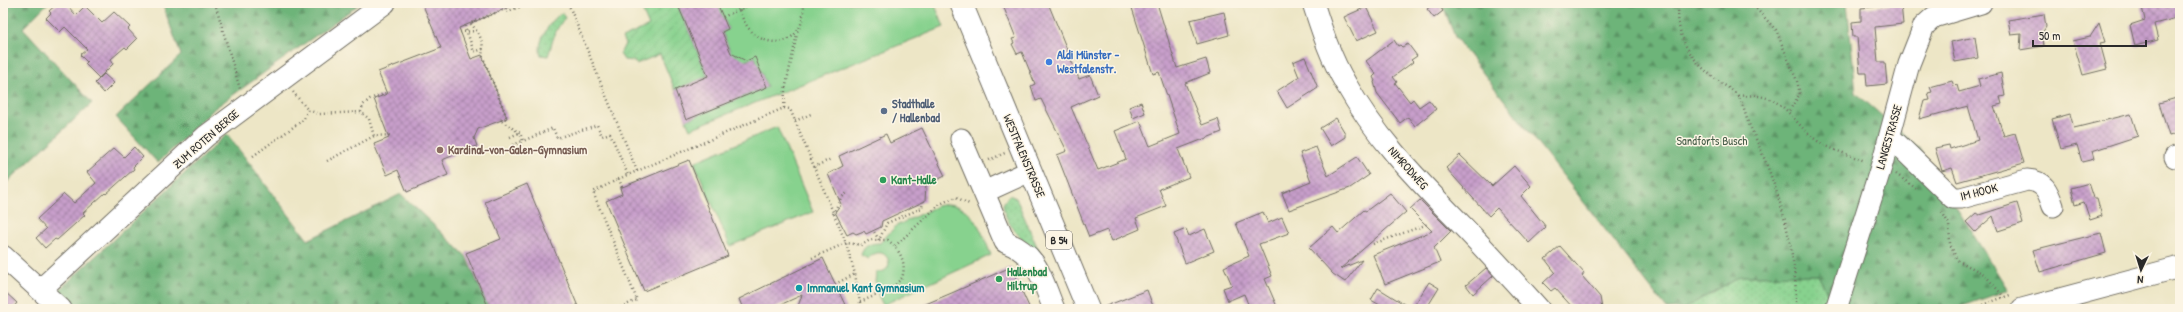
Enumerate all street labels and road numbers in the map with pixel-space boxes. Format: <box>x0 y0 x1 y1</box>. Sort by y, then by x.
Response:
street label: LANGESTRASSE <box>1871 102 1906 171</box>
street label: ZUM ROTEN BERGE <box>169 105 243 172</box>
street label: WESTFALENSTRASSE <box>999 111 1050 201</box>
street label: NIMRODWEG <box>1384 142 1432 193</box>
street label: IM HOOK <box>1958 179 2000 204</box>
road number: B 54 <box>1046 231 1072 249</box>

